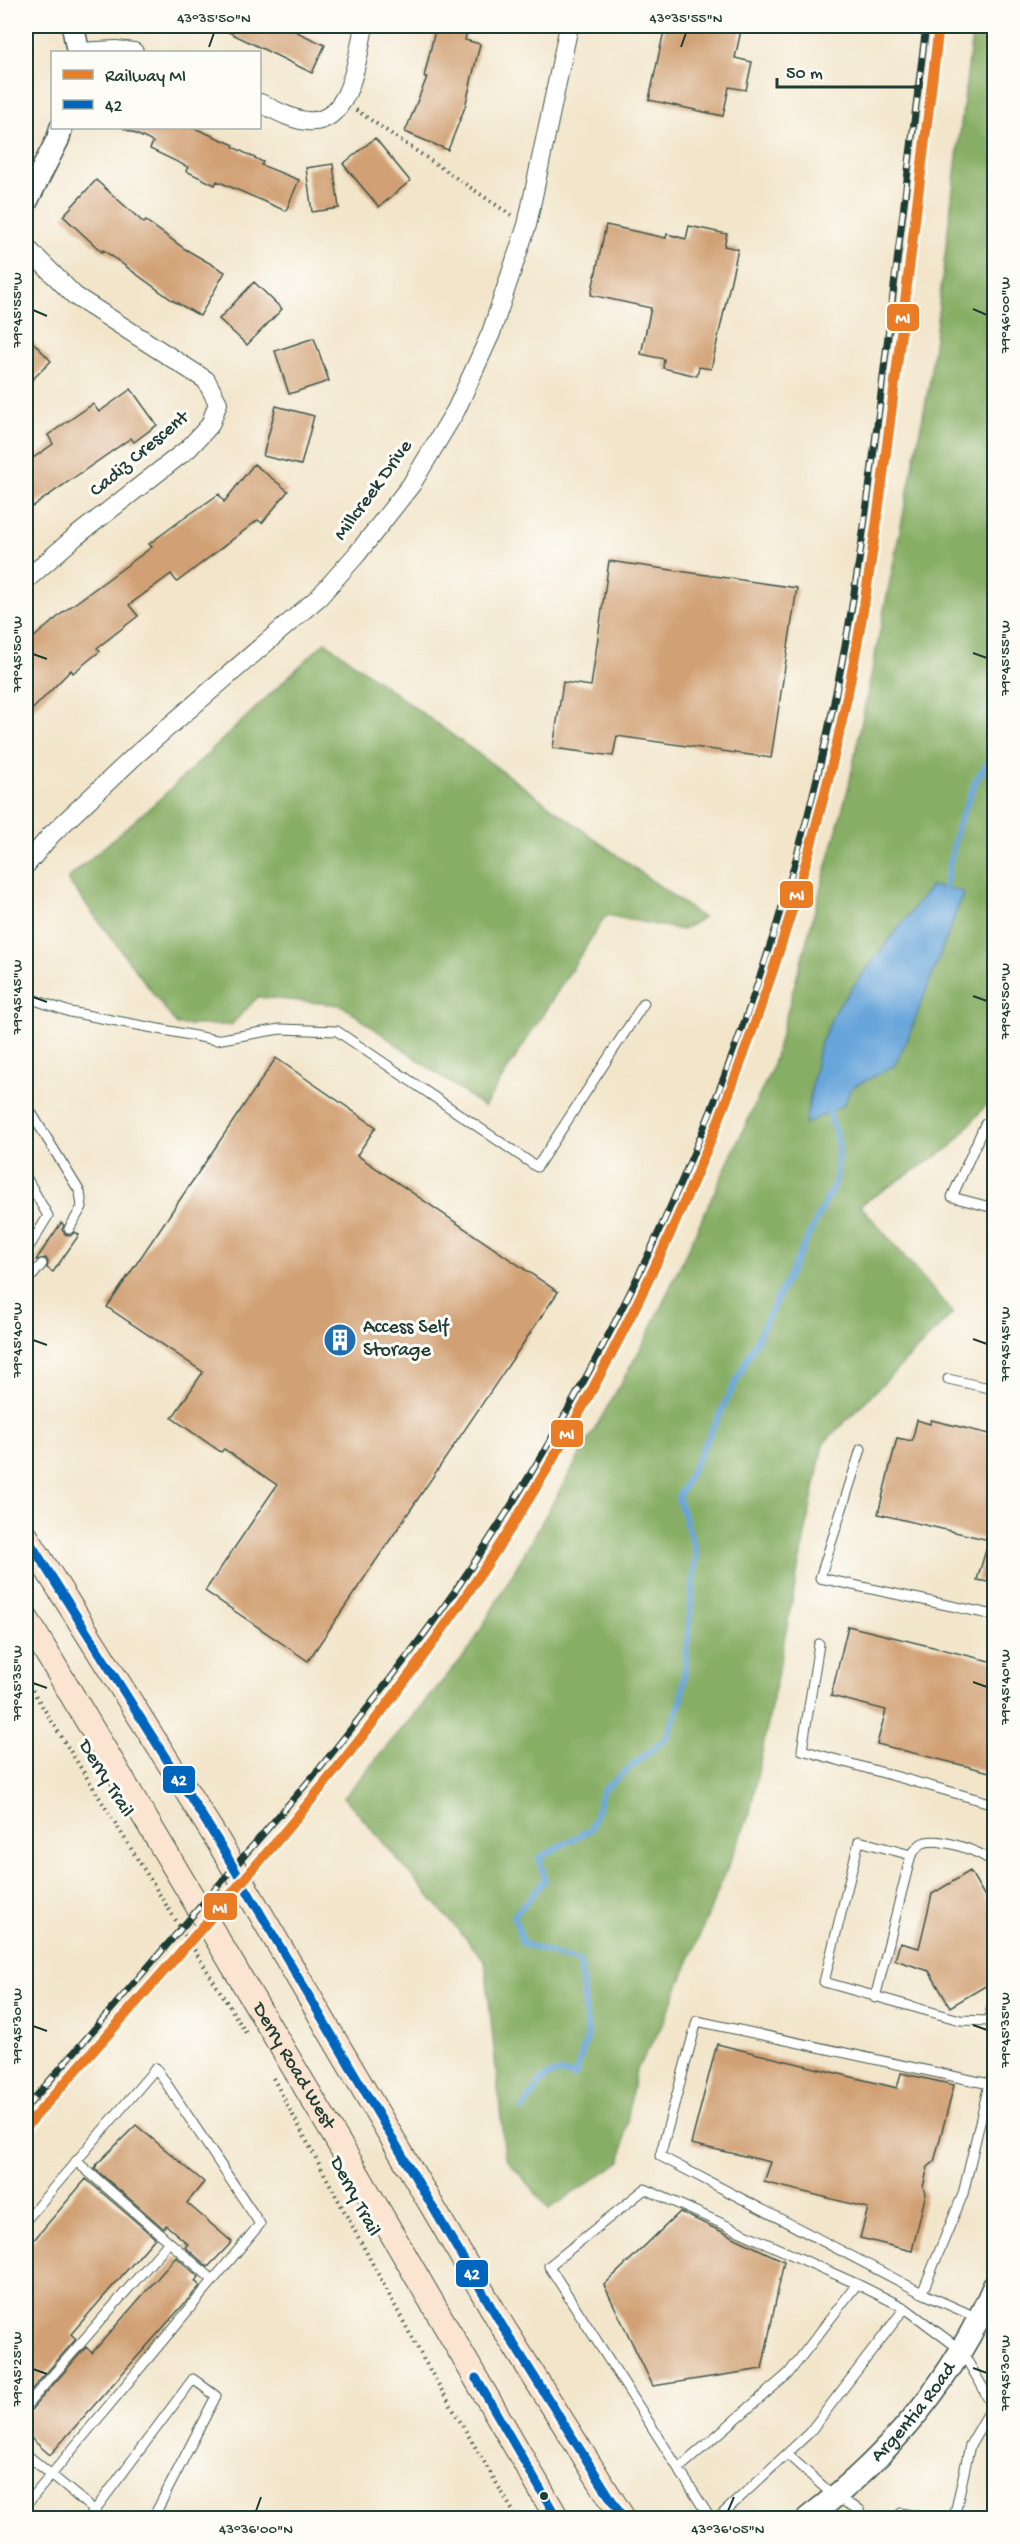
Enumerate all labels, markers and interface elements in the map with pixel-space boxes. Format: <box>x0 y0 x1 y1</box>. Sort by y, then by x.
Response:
text: 43°35'50"N <box>177 10 251 28</box>
text: 43°35'55"N <box>650 10 723 28</box>
legend <box>51 51 261 129</box>
scale bar <box>777 51 921 89</box>
text: 50 m <box>786 64 823 85</box>
text: Railway MI <box>105 67 186 88</box>
text: 42 <box>105 97 123 118</box>
text: 79°45'55"W <box>9 272 27 349</box>
text: 79°46'00"W <box>997 276 1015 354</box>
line badge: MI <box>886 303 920 332</box>
text: MI <box>896 311 911 330</box>
street label: Cadiz Crescent <box>86 406 196 503</box>
street label: Millcreek Drive <box>330 436 419 546</box>
text: 79°45'50"W <box>9 616 27 693</box>
text: 79°45'55"W <box>997 620 1015 697</box>
line badge: MI <box>779 880 814 909</box>
text: MI <box>790 888 805 907</box>
text: 79°45'45"W <box>9 959 27 1035</box>
text: 79°45'50"W <box>997 963 1015 1040</box>
text: 79°45'40"W <box>9 1302 27 1379</box>
text: 79°45'45"W <box>997 1306 1015 1382</box>
place label: Access Self Storage <box>363 1317 450 1363</box>
building icon: Access Self Storage <box>322 1322 358 1358</box>
line badge: MI <box>550 1419 584 1448</box>
text: MI <box>560 1427 575 1446</box>
text: 79°45'35"W <box>9 1645 27 1722</box>
text: 79°45'40"W <box>997 1649 1015 1726</box>
street label: Derry Trail <box>71 1734 138 1822</box>
line badge: 42 <box>162 1765 196 1794</box>
text: 42 <box>170 1773 187 1792</box>
line badge: MI <box>203 1892 238 1921</box>
text: MI <box>213 1901 228 1920</box>
text: 79°45'30"W <box>9 1988 27 2065</box>
text: 79°45'35"W <box>997 1992 1015 2069</box>
street label: Derry Road West <box>246 1997 341 2136</box>
street label: Derry Trail <box>323 2152 385 2241</box>
line badge: 42 <box>455 2259 489 2288</box>
text: 42 <box>463 2267 480 2286</box>
text: 79°45'25"W <box>9 2331 27 2408</box>
text: 79°45'30"W <box>997 2335 1015 2412</box>
street label: Argentia Road <box>867 2357 963 2468</box>
unlabelled marker <box>538 2490 550 2502</box>
text: 43°36'00"N <box>219 2521 293 2539</box>
text: 43°36'05"N <box>691 2521 765 2539</box>

